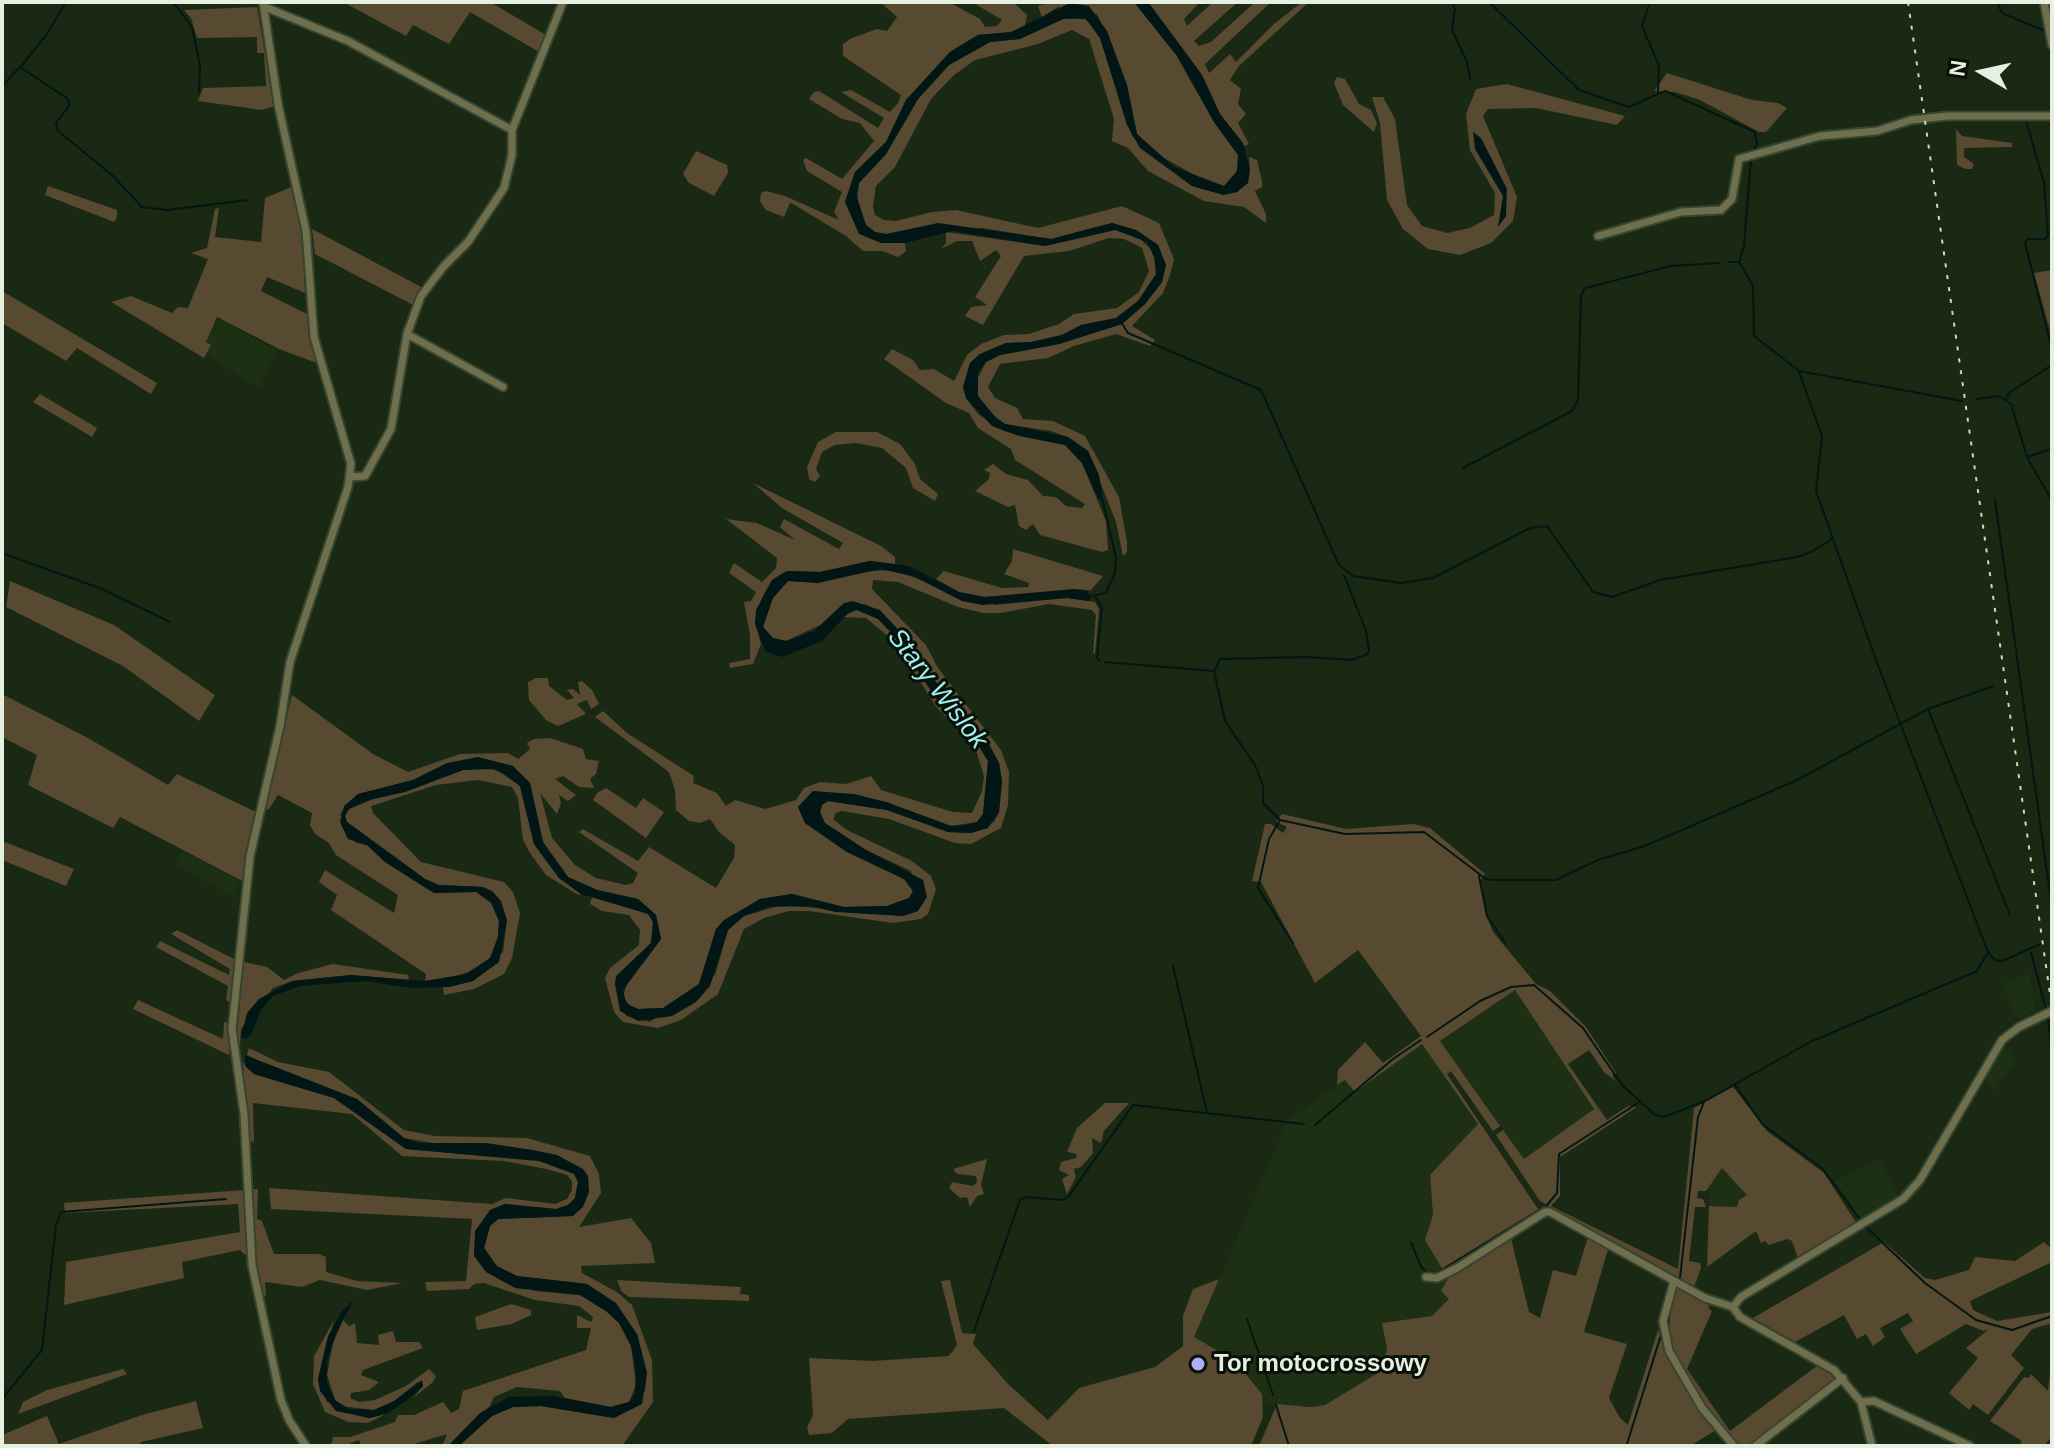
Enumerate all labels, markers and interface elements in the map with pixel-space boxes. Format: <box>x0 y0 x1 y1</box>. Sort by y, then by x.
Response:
north arrow <box>1942 32 2022 112</box>
text: N <box>1944 58 1971 78</box>
water label: Stary Wislok <box>880 623 994 755</box>
place label: Tor motocrossowy <box>1214 1350 1427 1378</box>
marker: Tor motocrossowy <box>1189 1355 1207 1373</box>

